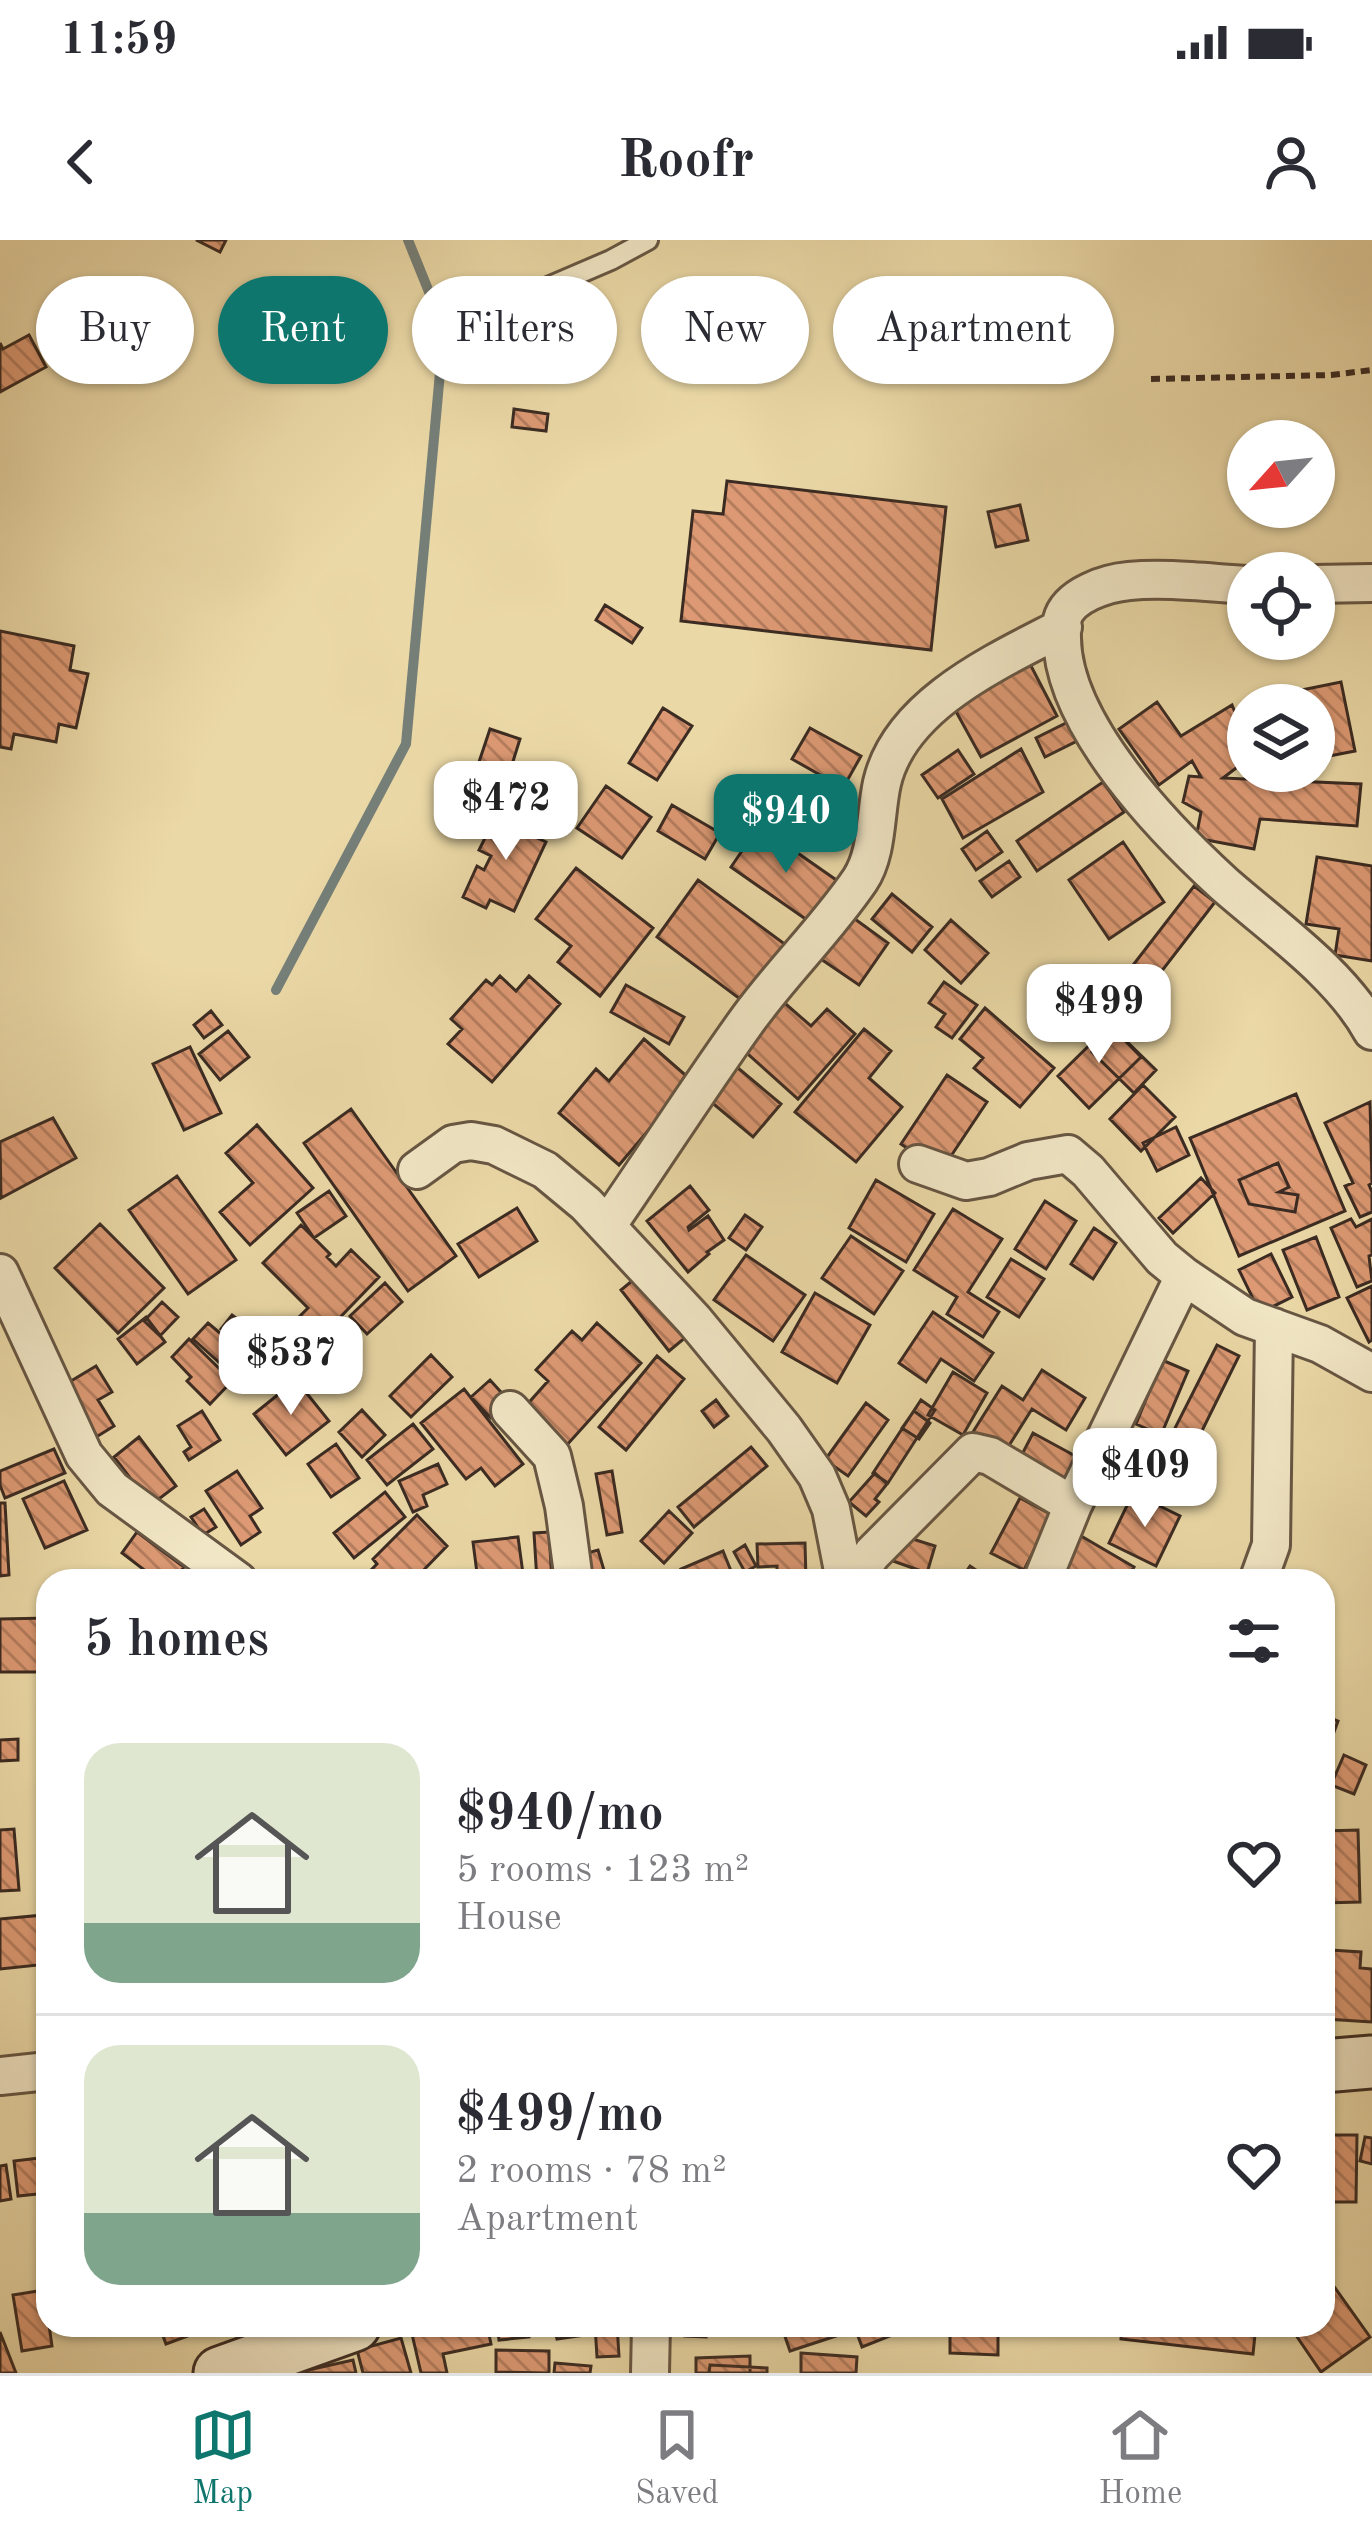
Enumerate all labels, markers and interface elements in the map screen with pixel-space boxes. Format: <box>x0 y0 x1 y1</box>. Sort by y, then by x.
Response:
text: 11:59 <box>60 19 177 64</box>
icon: back <box>48 129 114 195</box>
icon: person <box>1258 129 1324 195</box>
text: Roofr <box>618 135 754 189</box>
chip: Buy <box>36 276 194 384</box>
chip: Rent <box>218 276 388 384</box>
chip: Filters <box>412 276 617 384</box>
chip: New <box>641 276 809 384</box>
chip: Apartment <box>833 276 1114 384</box>
north arrow <box>1227 420 1335 528</box>
map controls <box>1227 420 1335 792</box>
button: locate <box>1227 552 1335 660</box>
button: layers <box>1227 684 1335 792</box>
pin: $472 <box>435 761 577 863</box>
pin: $940 <box>715 774 857 876</box>
text: $472 <box>461 780 551 819</box>
text: $940 <box>741 793 831 832</box>
pin: $499 <box>1028 964 1170 1066</box>
text: $499 <box>1054 983 1144 1022</box>
pin: $537 <box>220 1316 362 1418</box>
text: $537 <box>246 1335 336 1374</box>
pin: $409 <box>1074 1428 1216 1530</box>
text: $409 <box>1100 1447 1190 1486</box>
icon: filters <box>1221 1608 1287 1674</box>
text: 5 homes <box>84 1616 269 1667</box>
text: $940/mo <box>456 1790 664 1841</box>
icon: home <box>180 1791 324 1935</box>
icon: heart <box>1221 1830 1287 1896</box>
text: 5 rooms · 123 m² <box>456 1851 749 1890</box>
text: House <box>456 1899 562 1938</box>
text: $499/mo <box>456 2091 664 2142</box>
icon: home <box>180 2093 324 2237</box>
icon: heart <box>1221 2132 1287 2198</box>
text: 2 rooms · 78 m² <box>456 2152 727 2191</box>
text: Apartment <box>456 2200 639 2239</box>
tab: Map <box>190 2402 256 2515</box>
tab: Saved <box>635 2402 719 2515</box>
tab: Home <box>1099 2402 1182 2515</box>

